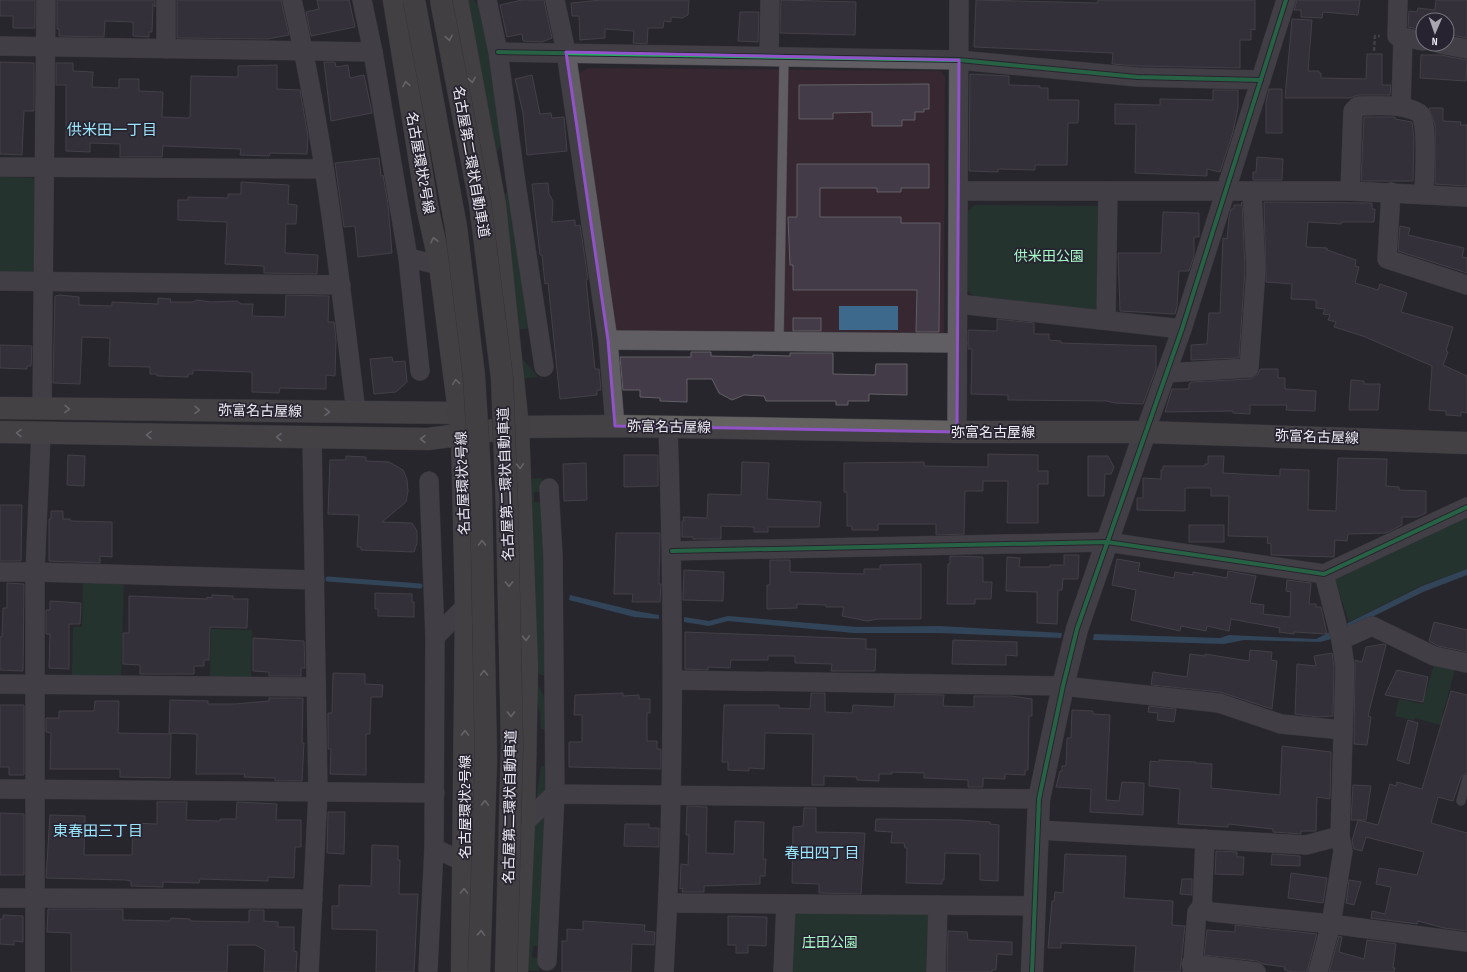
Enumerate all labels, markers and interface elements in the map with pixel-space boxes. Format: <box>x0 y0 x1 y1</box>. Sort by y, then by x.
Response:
north arrow <box>1415 12 1455 52</box>
one-way arrow <box>444 35 452 41</box>
text: N <box>1431 35 1438 48</box>
one-way arrow <box>467 77 476 83</box>
one-way arrow <box>403 81 411 87</box>
street label: 名古屋第二環状自動車道 <box>449 85 493 239</box>
street label: 名古屋環状2号線 <box>403 110 437 216</box>
district label: 供米田一丁目 <box>67 121 157 140</box>
one-way arrow <box>431 237 439 243</box>
park label: 供米田公園 <box>1014 248 1084 265</box>
one-way arrow <box>452 379 461 385</box>
street label: 弥富名古屋線 <box>218 402 302 420</box>
one-way arrow <box>64 405 70 413</box>
one-way arrow <box>194 406 200 414</box>
street label: 名古屋第二環状自動車道 <box>495 407 517 561</box>
one-way arrow <box>324 408 330 416</box>
street label: 弥富名古屋線 <box>627 418 711 436</box>
street label: 弥富名古屋線 <box>951 424 1035 441</box>
street label: 弥富名古屋線 <box>1275 427 1359 447</box>
one-way arrow <box>16 429 22 437</box>
one-way arrow <box>146 431 152 439</box>
street label: 名古屋環状2号線 <box>453 431 473 535</box>
one-way arrow <box>276 433 282 441</box>
one-way arrow <box>420 435 426 443</box>
one-way arrow <box>516 463 524 469</box>
one-way arrow <box>477 540 486 546</box>
one-way arrow <box>505 581 513 587</box>
one-way arrow <box>522 635 530 641</box>
one-way arrow <box>480 670 488 676</box>
one-way arrow <box>507 711 515 717</box>
one-way arrow <box>461 730 469 736</box>
street label: 名古屋第二環状自動車道 <box>500 730 520 884</box>
street label: 名古屋環状2号線 <box>457 755 474 859</box>
one-way arrow <box>480 800 489 806</box>
district label: 東春田三丁目 <box>53 822 143 841</box>
district label: 春田四丁目 <box>784 844 860 863</box>
one-way arrow <box>460 888 468 894</box>
one-way arrow <box>476 930 485 936</box>
park label: 庄田公園 <box>802 934 858 951</box>

